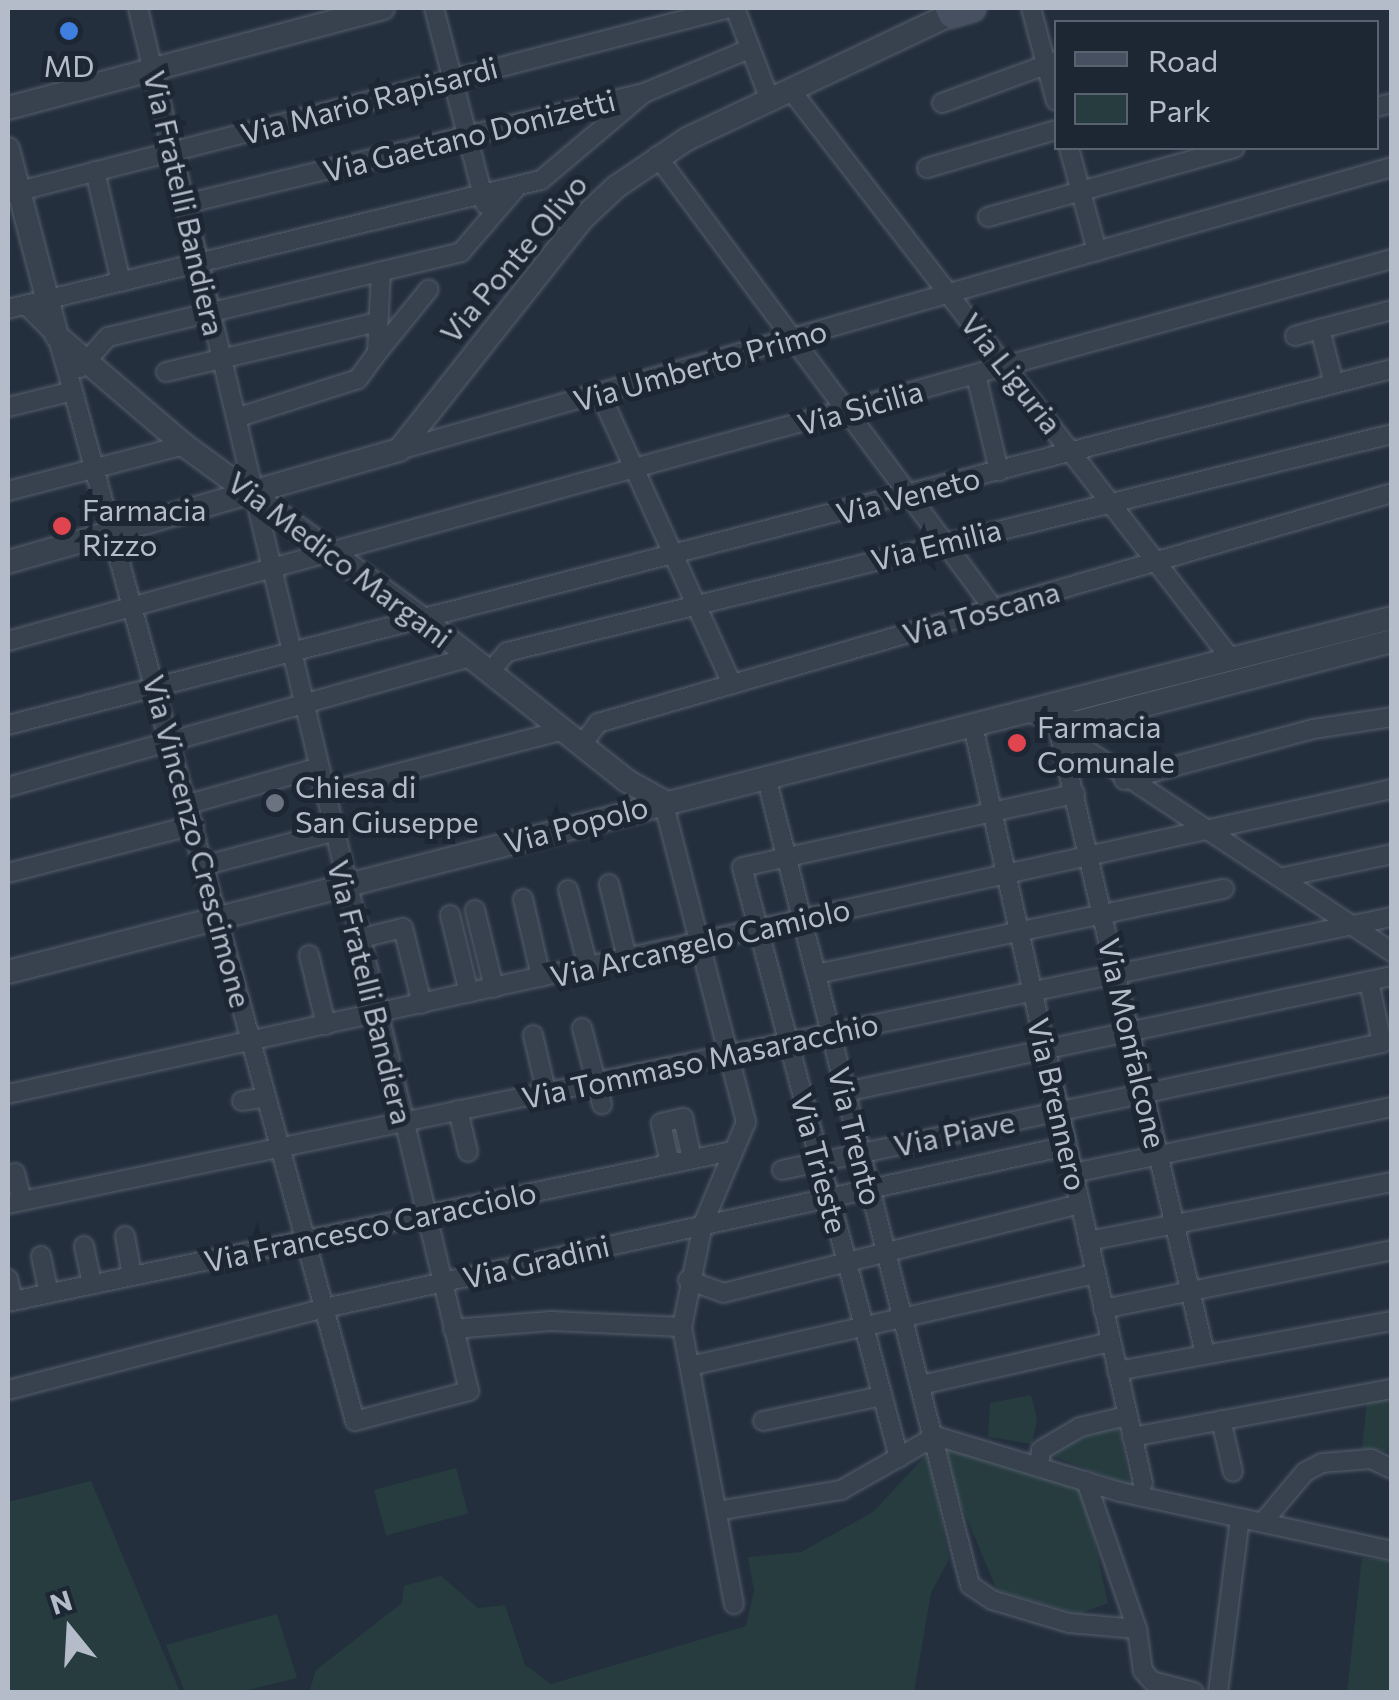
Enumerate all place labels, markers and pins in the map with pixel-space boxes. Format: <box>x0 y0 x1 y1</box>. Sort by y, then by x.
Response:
marker: MD <box>58 20 80 42</box>
place label: MD <box>44 47 94 83</box>
place label: Farmacia Rizzo <box>82 491 206 562</box>
marker: Farmacia Rizzo <box>51 515 73 537</box>
place label: Farmacia Comunale <box>1037 708 1175 778</box>
marker: Farmacia Comunale <box>1006 732 1028 754</box>
place label: Chiesa di San Giuseppe <box>295 768 478 838</box>
marker: Chiesa di San Giuseppe <box>264 792 286 814</box>

